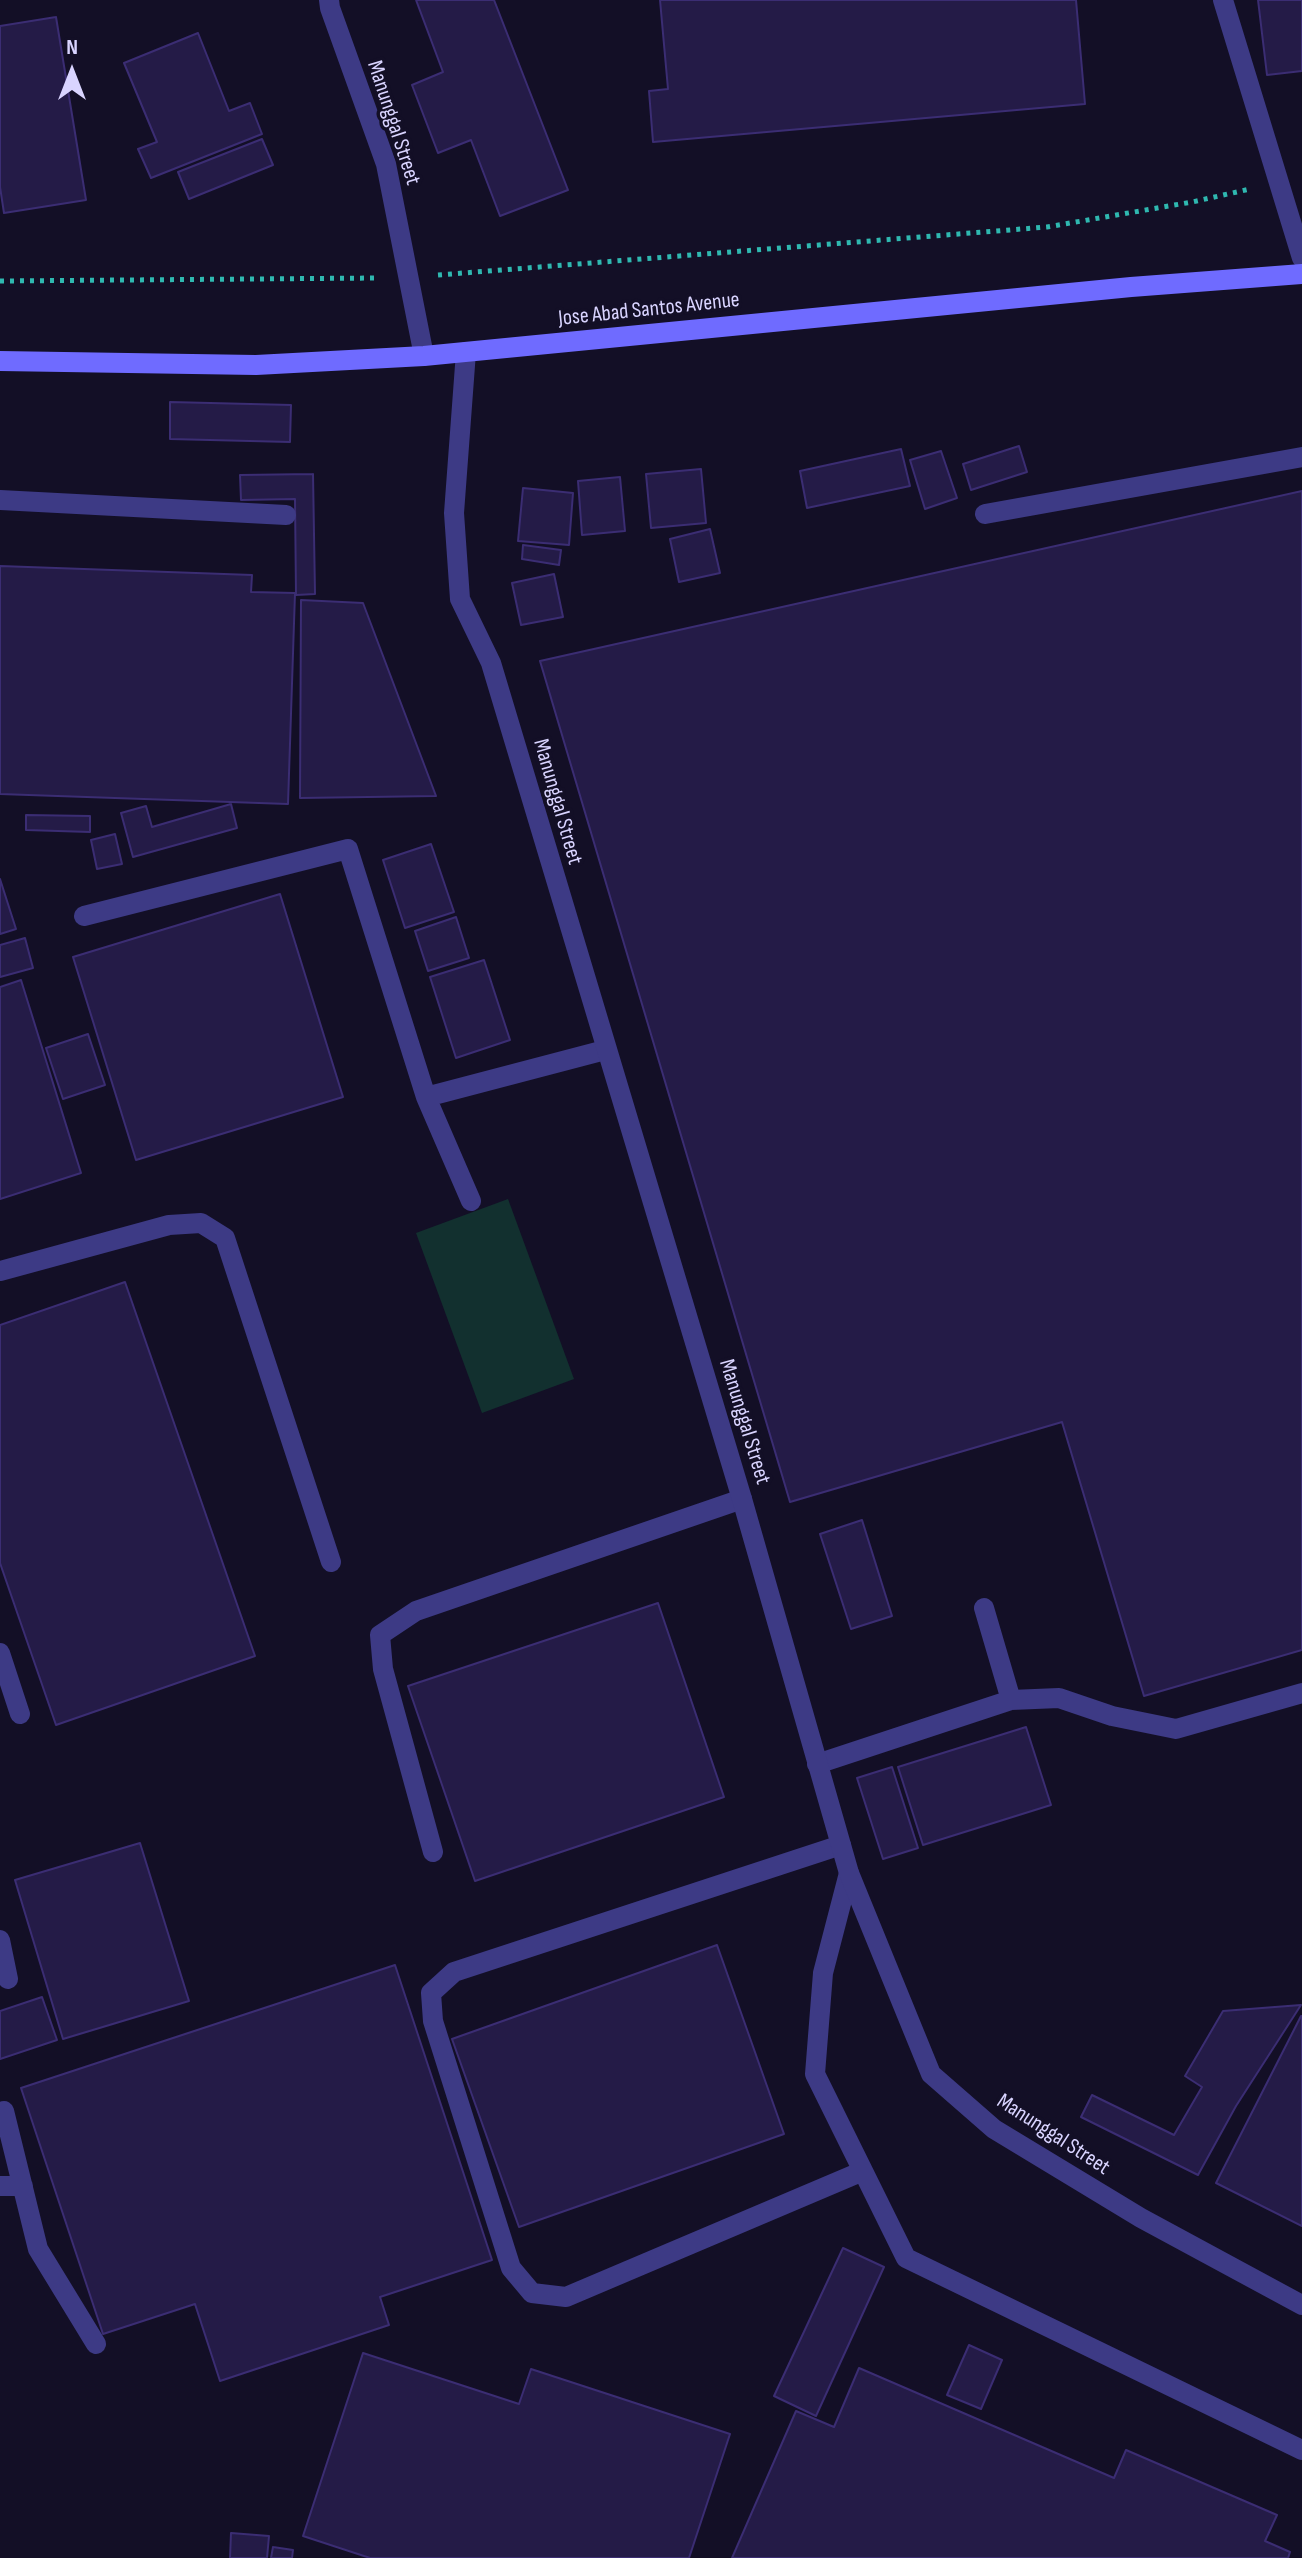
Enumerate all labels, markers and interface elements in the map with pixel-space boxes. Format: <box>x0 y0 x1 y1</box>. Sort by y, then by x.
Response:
north arrow <box>32 32 112 112</box>
text: N <box>66 34 78 61</box>
street label: Manunggal Street <box>360 57 426 189</box>
street label: Jose Abad Santos Avenue <box>557 287 741 333</box>
street label: Manunggal Street <box>526 736 588 868</box>
street label: Manunggal Street <box>712 1356 776 1488</box>
street label: Manunggal Street <box>992 2089 1114 2181</box>

